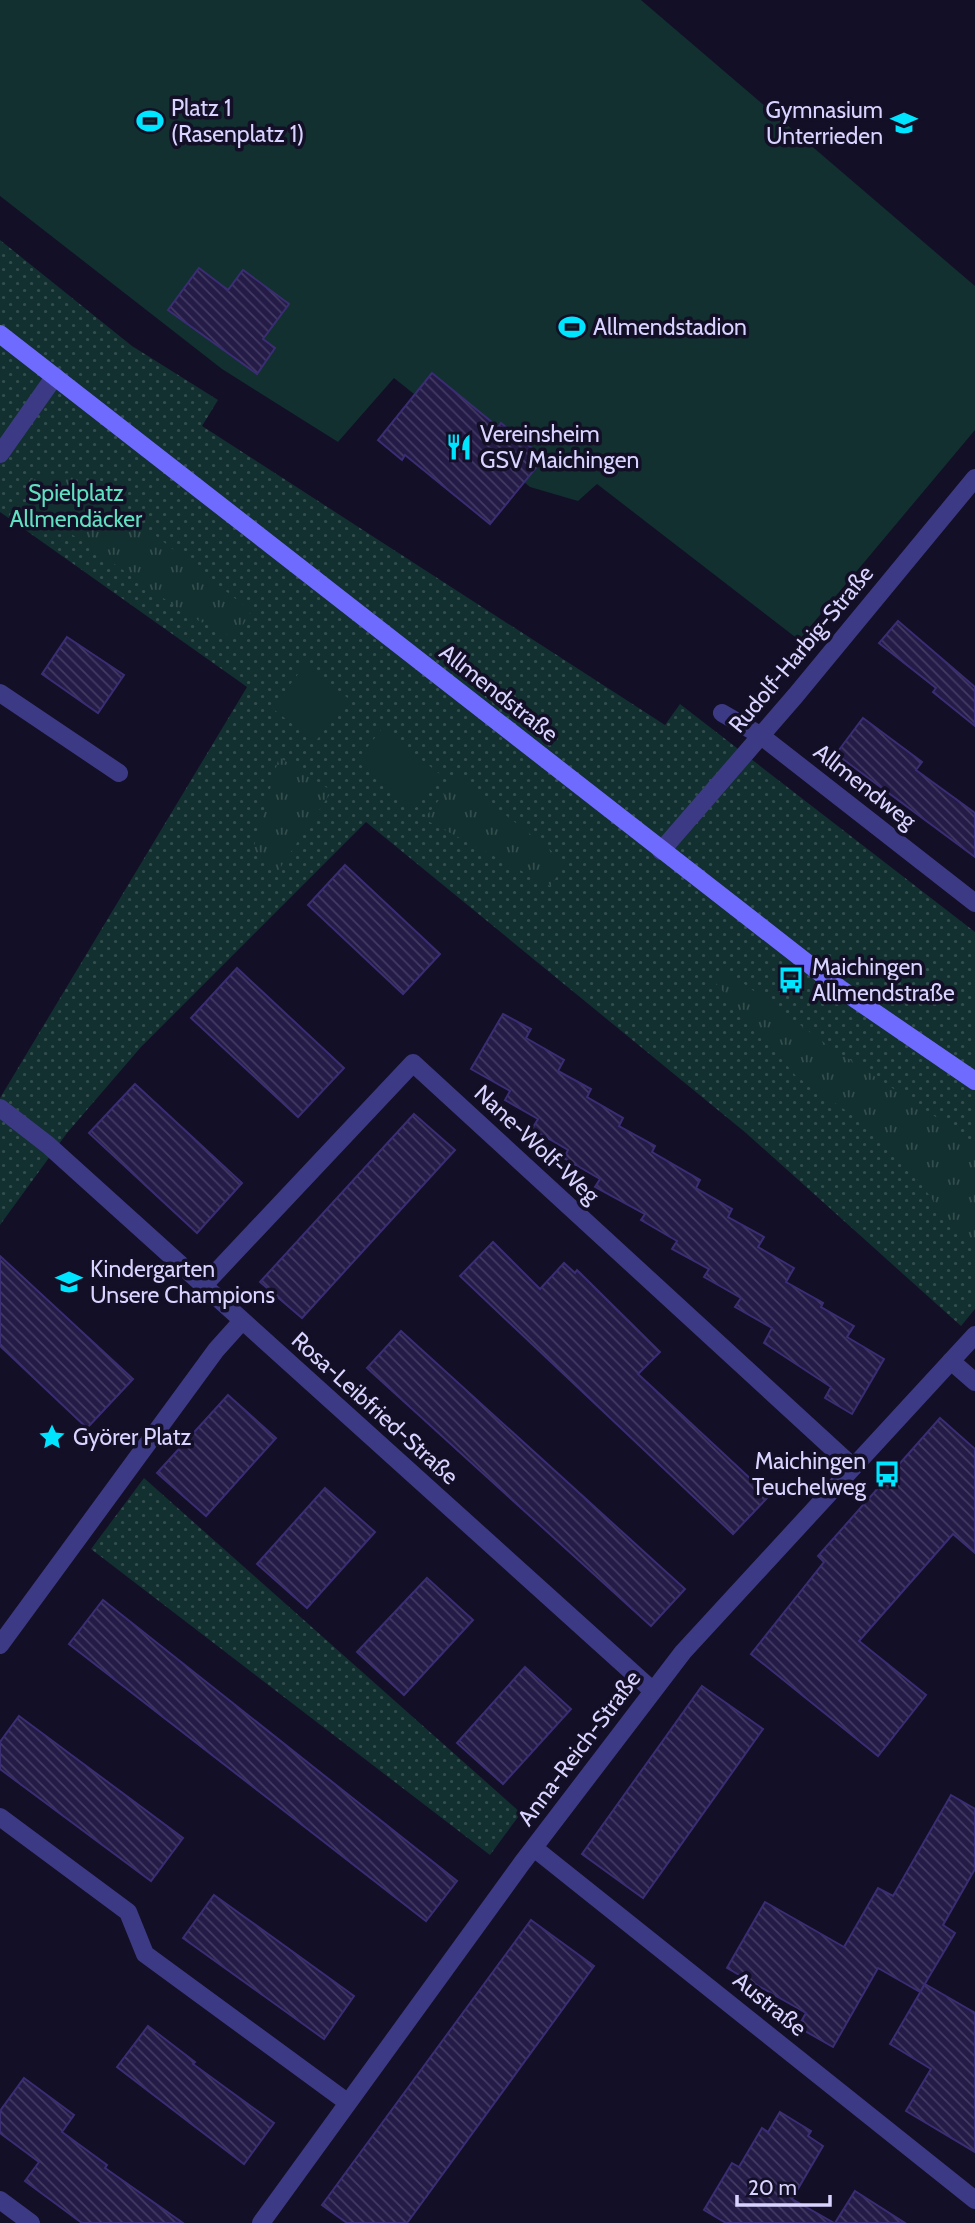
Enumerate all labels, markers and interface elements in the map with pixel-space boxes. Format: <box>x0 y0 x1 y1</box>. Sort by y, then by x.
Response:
place label: Platz 1 (Rasenplatz 1) <box>171 94 304 148</box>
place label: Gymnasium Unterrieden <box>766 96 883 150</box>
sports icon: Platz 1 (Rasenplatz 1) <box>135 106 165 136</box>
school or university icon: Gymnasium Unterrieden <box>889 108 919 138</box>
sports icon: Allmendstadion <box>557 312 587 342</box>
place label: Allmendstadion <box>593 313 747 341</box>
place label: Vereinsheim GSV Maichingen <box>480 420 639 474</box>
restaurant icon: Vereinsheim GSV Maichingen <box>444 432 474 462</box>
park label: Spielplatz Allmendäcker <box>10 479 143 533</box>
street label: Rudolf-Harbig-Straße <box>723 559 879 738</box>
street label: Allmendstraße <box>434 638 564 748</box>
street label: Allmendweg <box>808 737 922 835</box>
place label: Maichingen Allmendstraße <box>812 953 955 1007</box>
bus stop icon: Maichingen Allmendstraße <box>776 965 806 995</box>
street label: Nane-Wolf-Weg <box>469 1079 606 1209</box>
place label: Kindergarten Unsere Champions <box>90 1255 275 1309</box>
school or university icon: Kindergarten Unsere Champions <box>54 1267 84 1297</box>
street label: Rosa-Leibfried-Straße <box>286 1326 464 1490</box>
place icon: Györer Platz <box>37 1422 67 1452</box>
place label: Györer Platz <box>73 1423 191 1451</box>
place label: Maichingen Teuchelweg <box>752 1447 867 1501</box>
bus stop icon: Maichingen Teuchelweg <box>872 1459 902 1489</box>
street label: Anna-Reich-Straße <box>512 1665 647 1831</box>
street label: Austraße <box>728 1966 813 2042</box>
scale bar <box>737 2164 830 2208</box>
text: 20 m <box>748 2175 797 2200</box>

